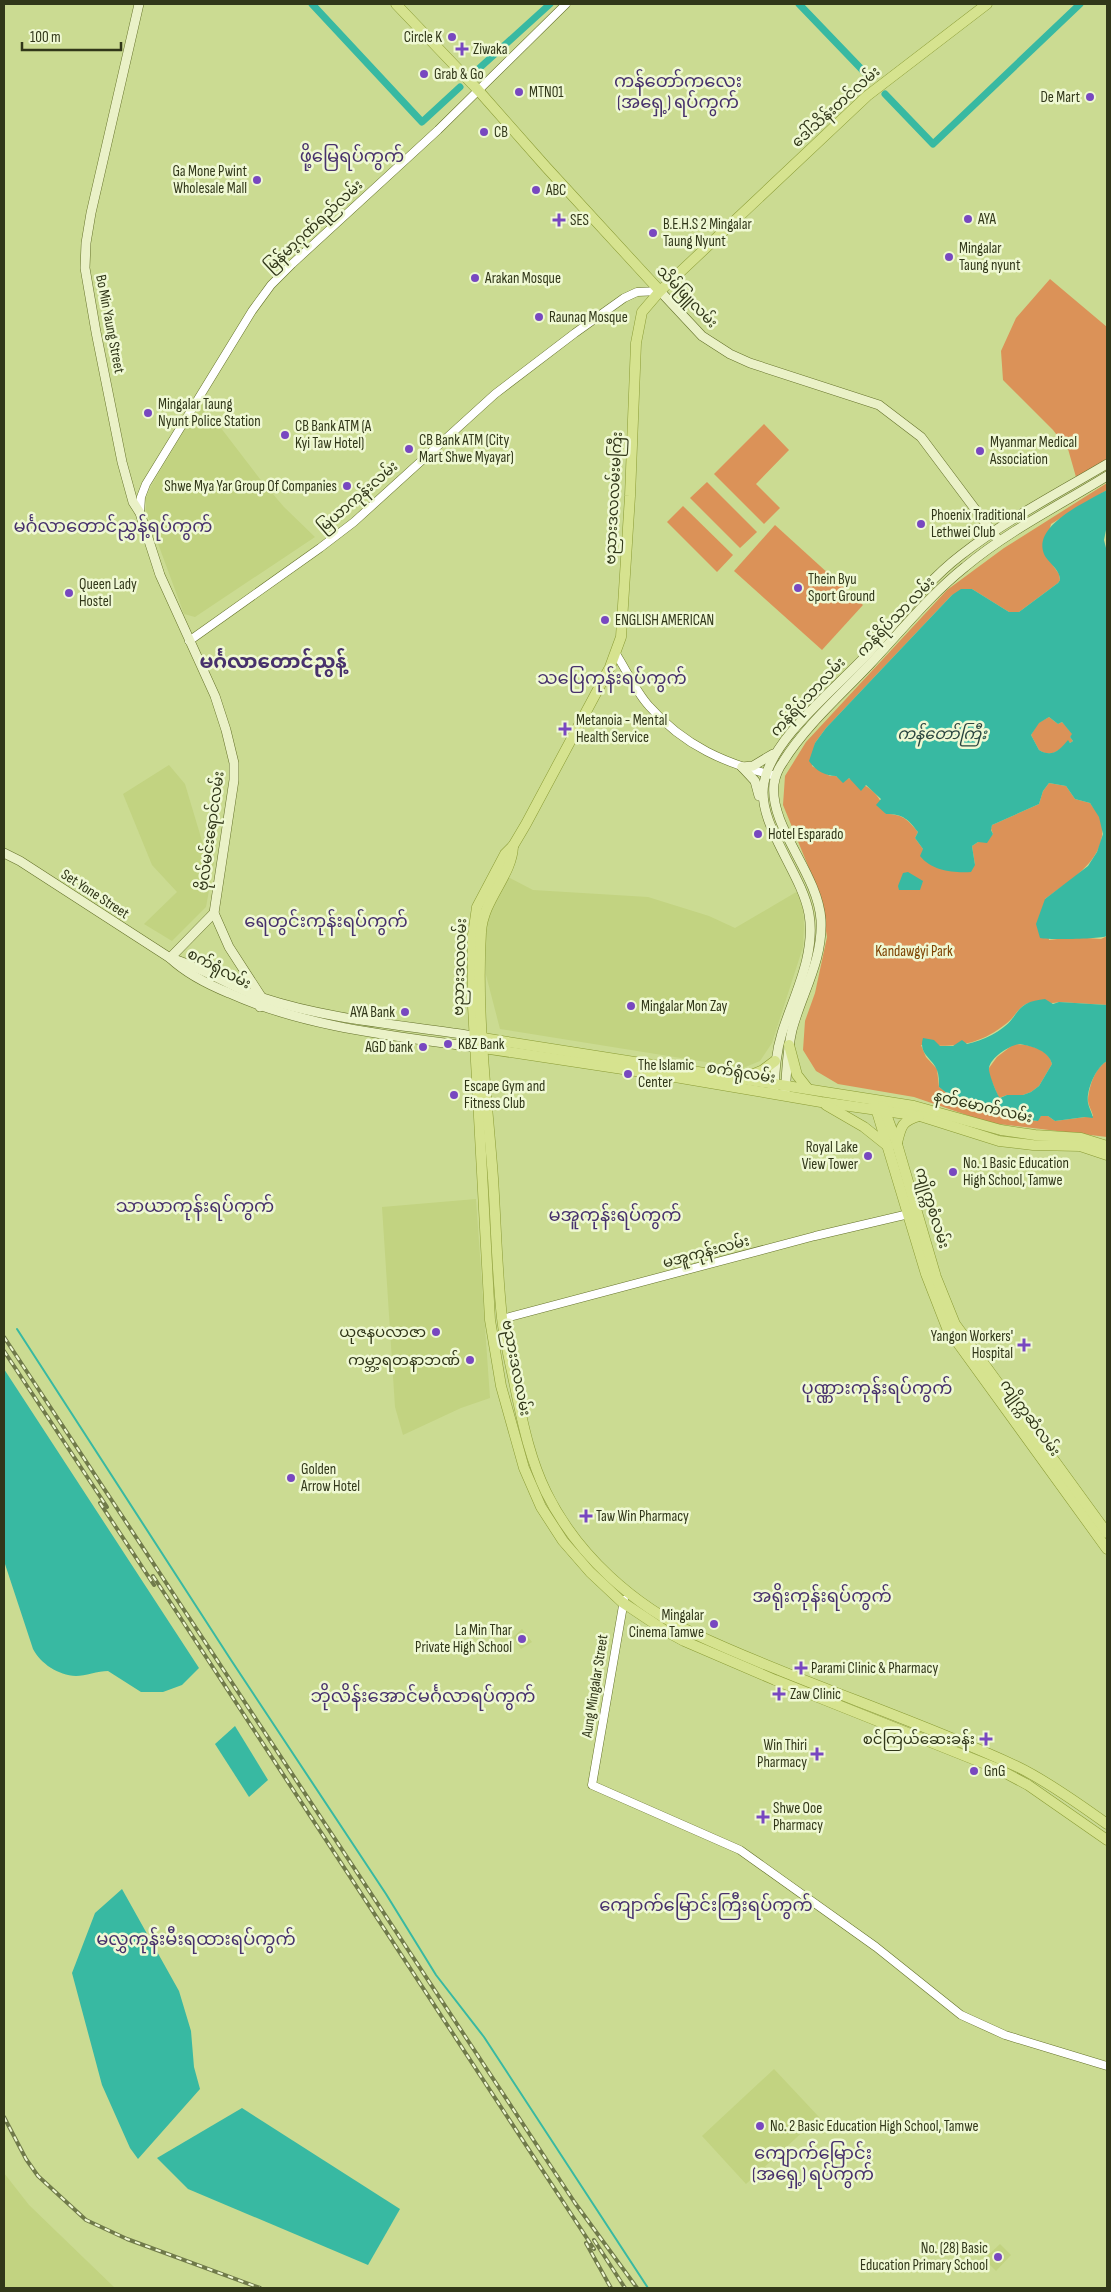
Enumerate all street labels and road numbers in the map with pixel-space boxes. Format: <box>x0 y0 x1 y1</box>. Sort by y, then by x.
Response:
street label: ဒေါ်သိန်းတင်လမ်း <box>787 62 885 153</box>
street label: မြန်မာ့ဂုဏ်ရည်လမ်း <box>260 175 368 278</box>
street label: သိမ်ဖြူလမ်း <box>651 261 722 334</box>
street label: Bo Min Yaung Street <box>91 273 129 375</box>
street label: ဗညားဒလလမ်းမကြီး <box>600 431 629 565</box>
street label: မြယာကုန်းလမ်း <box>313 456 403 539</box>
street label: ကန်ရိပ်သာ လမ်း <box>852 572 940 662</box>
street label: ကန်ရိပ်သာလမ်း <box>766 653 851 742</box>
street label: ဗိုလ်မင်းရောင်လမ်း <box>192 770 231 892</box>
street label: Set Yone Street <box>57 865 133 923</box>
street label: ဗညားဒလလမ်း <box>448 918 473 1016</box>
street label: စက်ရုံလမ်း <box>183 943 255 995</box>
street label: စက်ရုံလမ်း <box>705 1057 777 1090</box>
street label: နတ်မောက်လမ်း <box>931 1085 1034 1130</box>
street label: ကျိုက္ကစံလမ်း <box>909 1165 954 1251</box>
street label: မအူကုန်းလမ်း <box>660 1230 752 1275</box>
street label: ဗညားဒလလမ်း <box>495 1318 536 1418</box>
street label: ကျိုက္ကဆံလမ်း <box>994 1375 1065 1461</box>
street label: Aung Mingalar Street <box>577 1633 613 1740</box>

